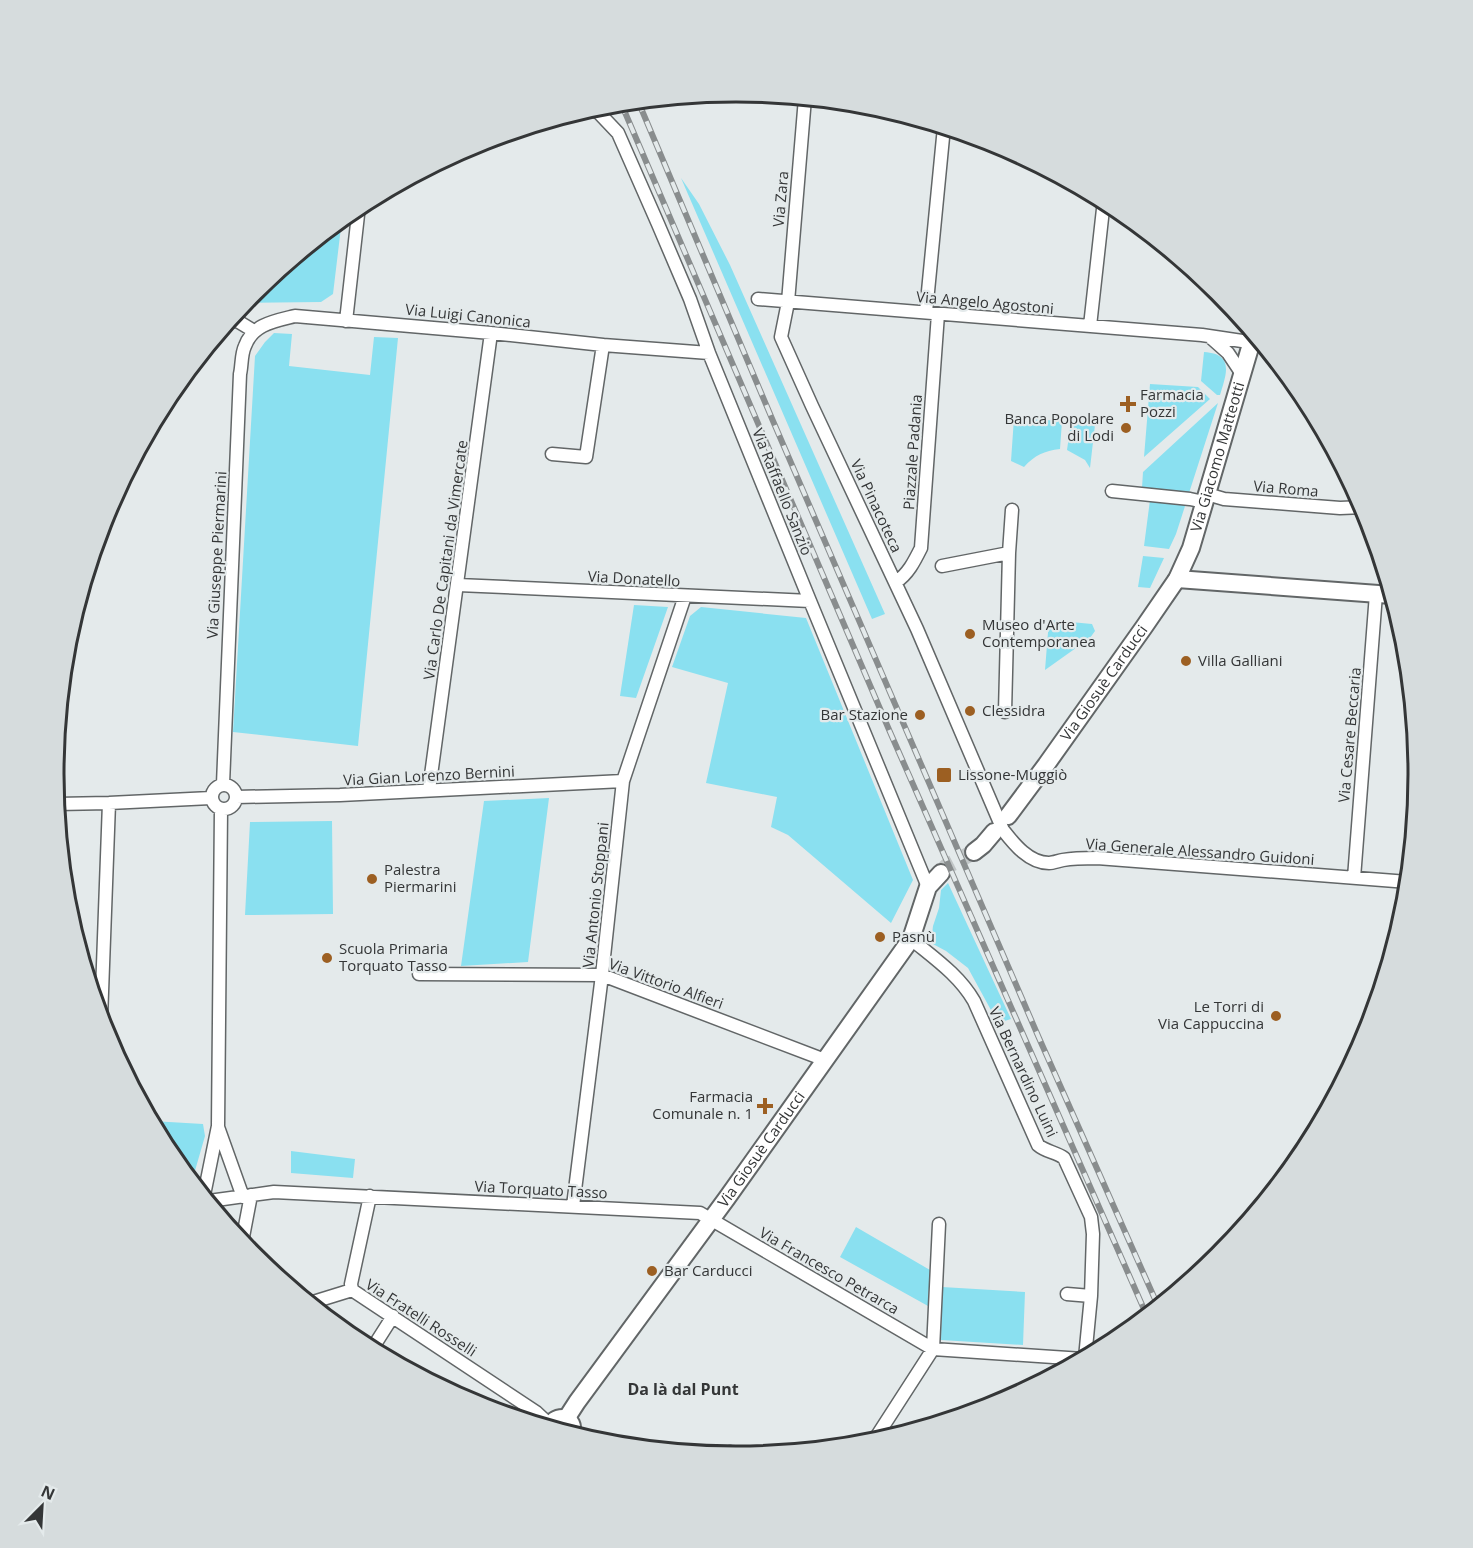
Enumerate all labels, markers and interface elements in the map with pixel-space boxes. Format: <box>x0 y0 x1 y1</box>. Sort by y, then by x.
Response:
street label: Via Zara <box>768 170 792 228</box>
street label: Via Angelo Agostoni <box>915 286 1055 318</box>
street label: Via Luigi Canonica <box>404 298 532 332</box>
street label: Via Giacomo Matteotti <box>1185 379 1248 534</box>
place label: Farmacia Pozzi <box>1140 384 1204 421</box>
street label: Piazzale Padania <box>898 393 926 510</box>
marker: Farmacia Pozzi <box>1121 397 1135 411</box>
place label: Banca Popolare di Lodi <box>1004 408 1114 445</box>
marker: Banca Popolare di Lodi <box>1119 421 1133 435</box>
street label: Via Raffaello Sanzio <box>748 425 818 558</box>
street label: Via Carlo De Capitani da Vimercate <box>418 439 472 681</box>
street label: Via Pinacoteca <box>847 456 907 555</box>
street label: Via Giuseppe Piermarini <box>202 471 230 639</box>
street label: Via Roma <box>1253 475 1320 501</box>
street label: Via Donatello <box>587 566 681 590</box>
place label: Museo d'Arte Contemporanea <box>982 614 1096 651</box>
street label: Via Giosuè Carducci <box>1055 621 1151 745</box>
marker: Museo d'Arte Contemporanea <box>963 627 977 641</box>
place label: Villa Galliani <box>1198 650 1282 670</box>
marker: Villa Galliani <box>1179 654 1193 668</box>
street label: Via Cesare Beccaria <box>1333 666 1365 803</box>
place label: Clessidra <box>982 700 1045 720</box>
place label: Bar Stazione <box>821 704 908 724</box>
marker: Clessidra <box>963 704 977 718</box>
marker: Bar Stazione <box>913 708 927 722</box>
street label: Via Gian Lorenzo Bernini <box>343 761 515 789</box>
place label: Lissone-Muggiò <box>958 764 1067 784</box>
marker: Lissone-Muggiò <box>935 766 953 784</box>
street label: Via Antonio Stoppani <box>577 821 613 969</box>
street label: Via Generale Alessandro Guidoni <box>1085 833 1315 869</box>
place label: Palestra Piermarini <box>384 859 457 896</box>
marker: Palestra Piermarini <box>365 872 379 886</box>
place label: Pasnù <box>892 926 935 946</box>
marker: Pasnù <box>873 930 887 944</box>
place label: Scuola Primaria Torquato Tasso <box>339 938 448 975</box>
marker: Scuola Primaria Torquato Tasso <box>320 951 334 965</box>
street label: Via Vittorio Alfieri <box>606 953 726 1013</box>
place label: Le Torri di Via Cappuccina <box>1158 996 1264 1033</box>
street label: Via Bernardino Luini <box>985 1003 1063 1140</box>
marker: Le Torri di Via Cappuccina <box>1269 1009 1283 1023</box>
place label: Farmacia Comunale n. 1 <box>652 1086 753 1123</box>
street label: Via Giosuè Carducci <box>713 1087 809 1211</box>
marker: Farmacia Comunale n. 1 <box>758 1099 772 1113</box>
street label: Via Torquato Tasso <box>474 1176 608 1202</box>
street label: Via Francesco Petrarca <box>756 1222 903 1318</box>
place label: Bar Carducci <box>664 1260 753 1280</box>
marker: Bar Carducci <box>645 1264 659 1278</box>
street label: Via Fratelli Rosselli <box>362 1274 481 1361</box>
district label: Da là dal Punt <box>627 1378 739 1400</box>
north arrow <box>12 1476 72 1536</box>
text: N <box>38 1480 59 1505</box>

